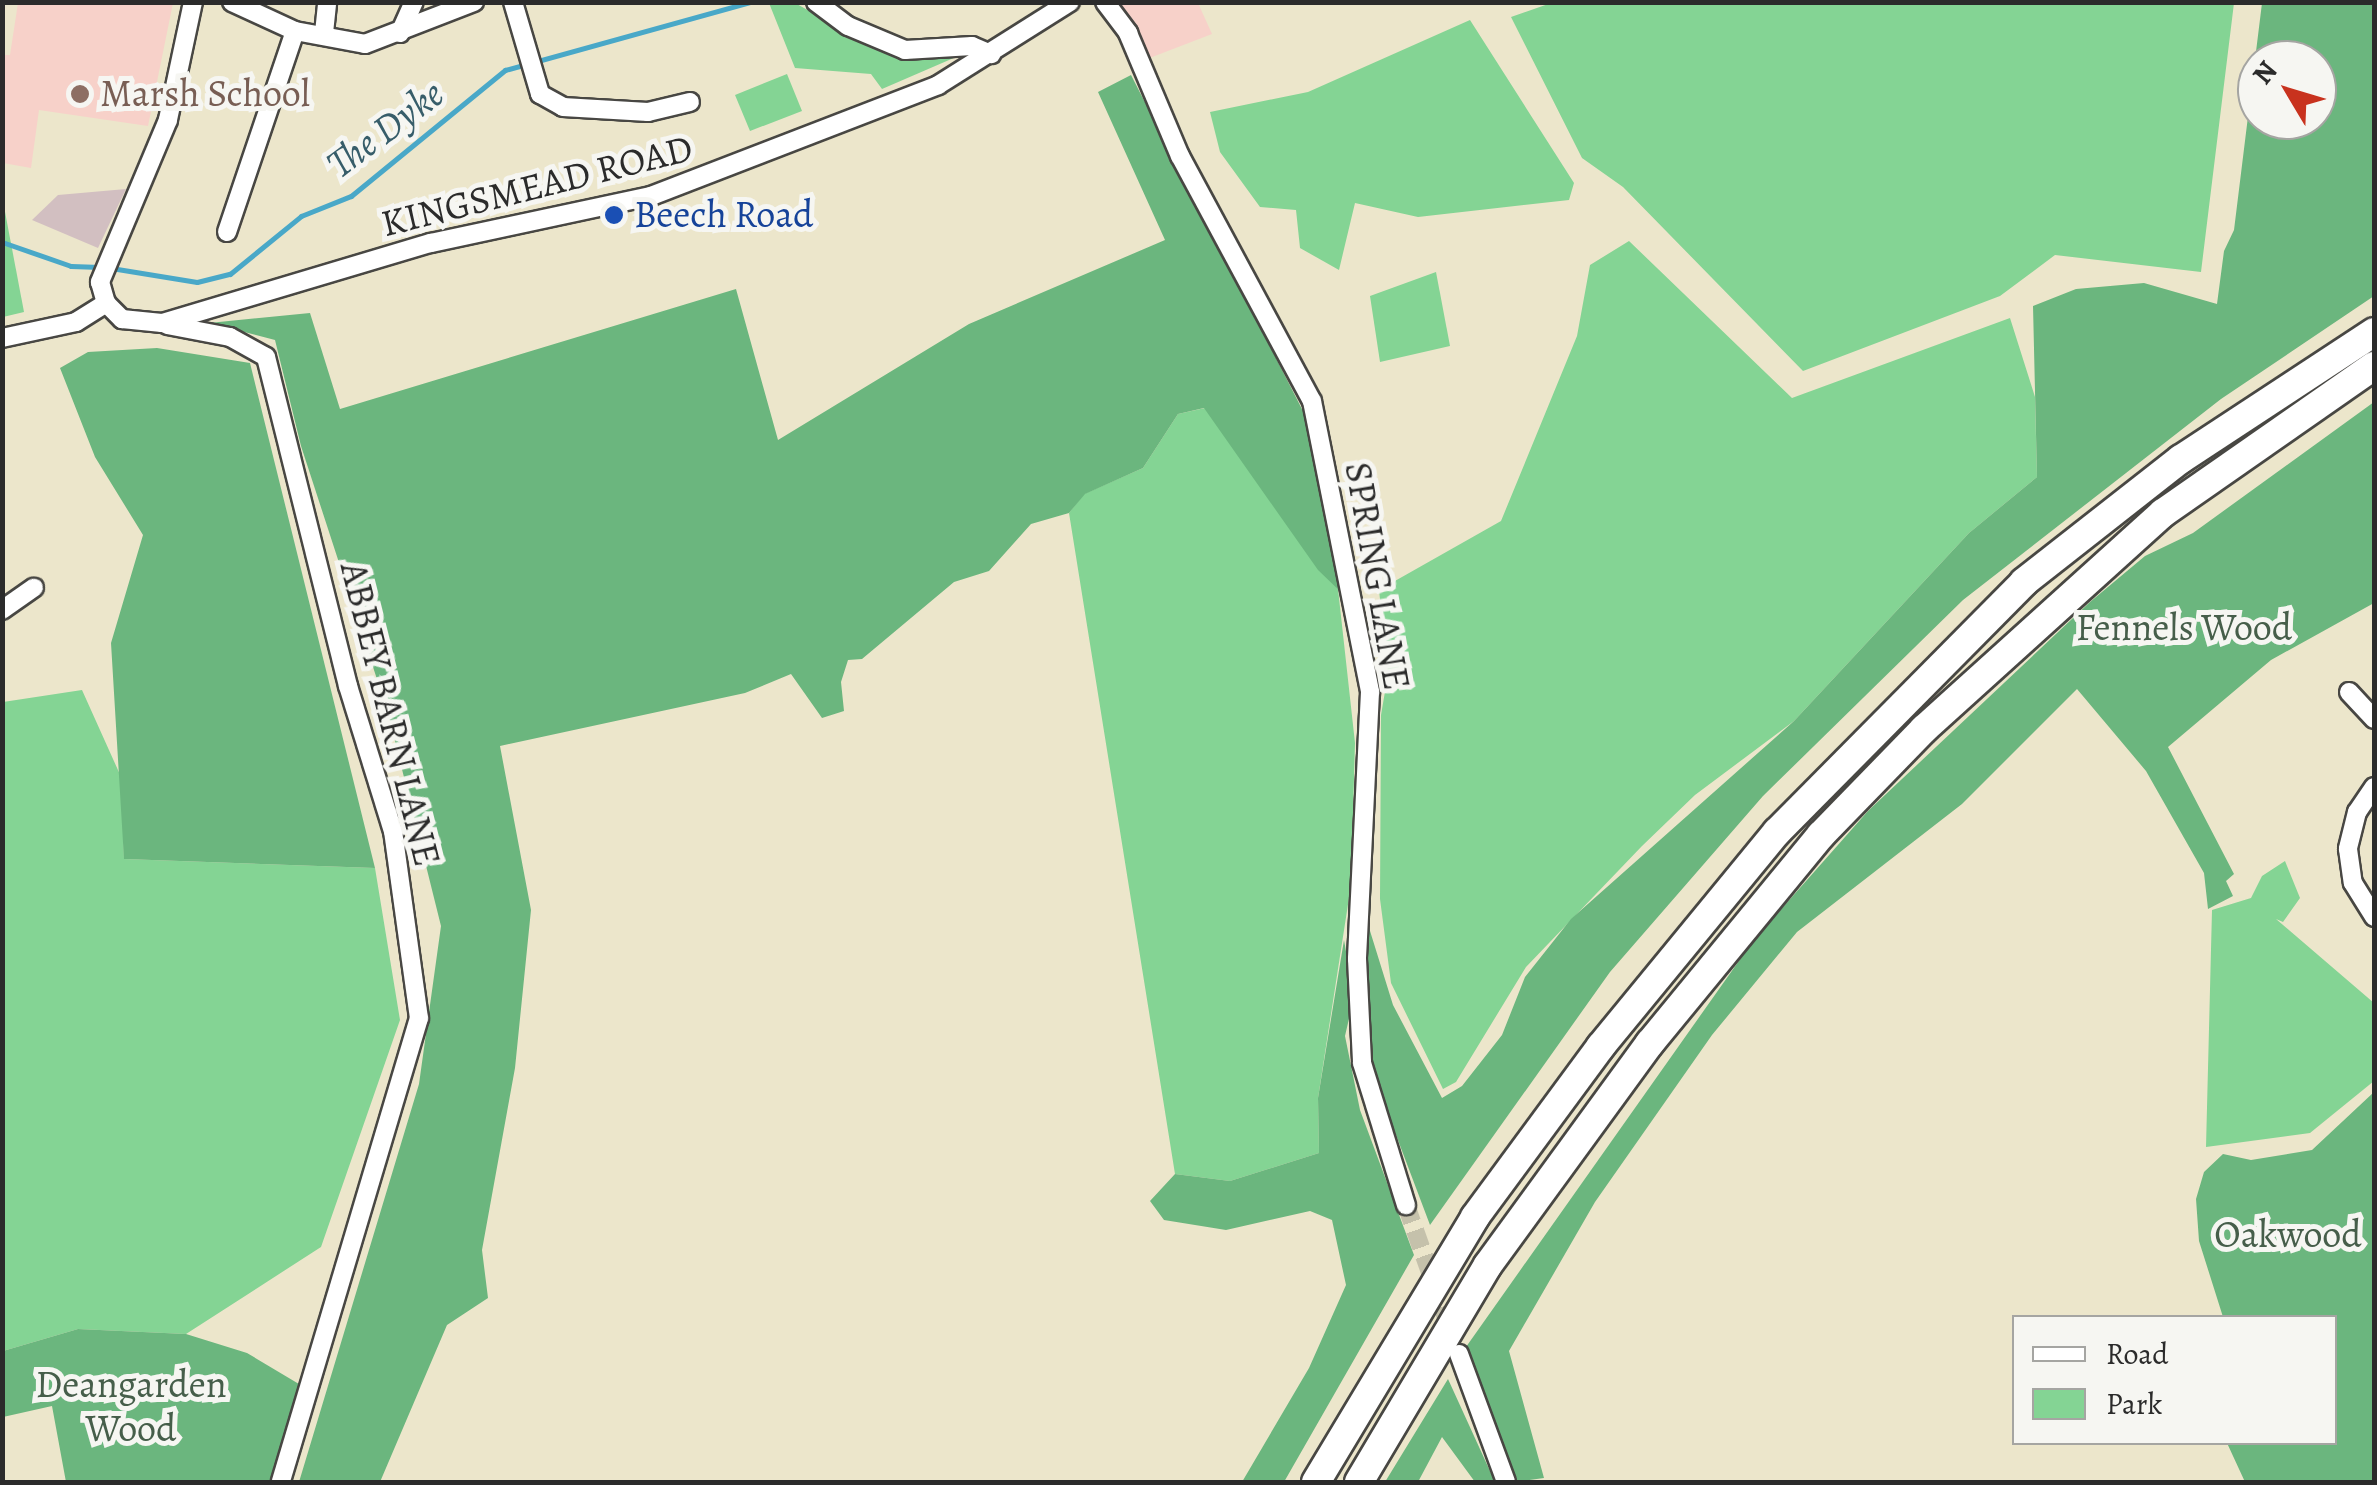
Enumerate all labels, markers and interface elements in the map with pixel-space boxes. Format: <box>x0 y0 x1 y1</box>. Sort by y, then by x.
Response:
north arrow <box>2237 40 2337 140</box>
text: N <box>2244 53 2286 92</box>
water label: The Dyke <box>317 70 453 188</box>
place label: Marsh School <box>100 71 310 117</box>
marker: Marsh School <box>69 83 91 105</box>
street label: KINGSMEAD ROAD <box>377 125 697 247</box>
place label: Beech Road <box>634 192 813 238</box>
marker: Beech Road <box>603 204 625 226</box>
street label: SPRING LANE <box>1335 459 1419 693</box>
street label: ABBEY BARN LANE <box>330 557 450 871</box>
park label: Fennels Wood <box>2076 605 2292 651</box>
park label: Oakwood <box>2214 1212 2362 1258</box>
legend <box>2012 1315 2337 1445</box>
text: Road <box>2106 1334 2168 1374</box>
park label: Deangarden Wood <box>36 1362 226 1452</box>
text: Park <box>2106 1384 2162 1424</box>

